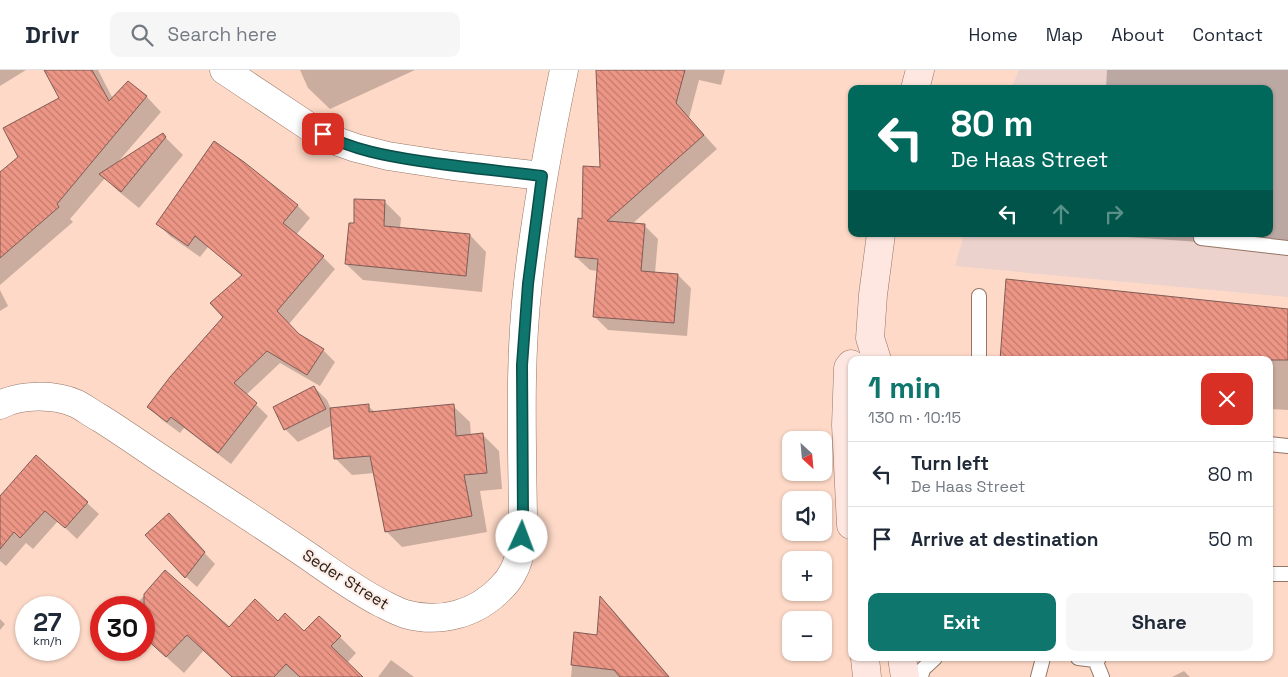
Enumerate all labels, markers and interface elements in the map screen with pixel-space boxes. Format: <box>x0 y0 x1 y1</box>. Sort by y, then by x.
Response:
search box <box>110 12 460 57</box>
text: Drivr <box>25 19 80 50</box>
icon: search <box>128 21 156 49</box>
text: Search here <box>168 22 277 47</box>
text: Home <box>969 23 1018 46</box>
text: Map <box>1046 23 1083 46</box>
text: About <box>1111 23 1165 46</box>
text: Contact <box>1193 23 1263 46</box>
text: 80 m <box>951 102 1033 146</box>
icon: left <box>868 105 933 170</box>
pin <box>302 113 344 155</box>
icon: arrive <box>309 120 337 148</box>
text: De Haas Street <box>951 145 1108 173</box>
icon: left <box>994 200 1022 228</box>
icon: ahead <box>1047 200 1075 228</box>
icon: right <box>1100 200 1128 228</box>
text: 1 min <box>868 368 941 407</box>
button: close <box>1201 373 1253 425</box>
text: 130 m · 10:15 <box>868 407 961 428</box>
north arrow <box>782 431 832 481</box>
map controls <box>782 431 832 661</box>
text: Turn left <box>911 451 989 476</box>
icon: left <box>868 460 896 488</box>
text: 80 m <box>1208 462 1253 487</box>
text: De Haas Street <box>911 476 1025 497</box>
button: sound <box>782 491 832 541</box>
position arrow <box>495 510 547 562</box>
icon: arrive <box>868 525 896 553</box>
text: Arrive at destination <box>911 527 1099 552</box>
text: 50 m <box>1208 527 1253 552</box>
street label: Seder Street <box>299 545 393 614</box>
button: + <box>782 551 832 601</box>
button: Exit <box>868 593 1056 651</box>
button: Share <box>1066 593 1253 651</box>
speed limit sign: 30 <box>90 596 155 661</box>
text: 27 <box>33 606 62 638</box>
button: − <box>782 611 832 661</box>
text: km/h <box>33 633 62 649</box>

